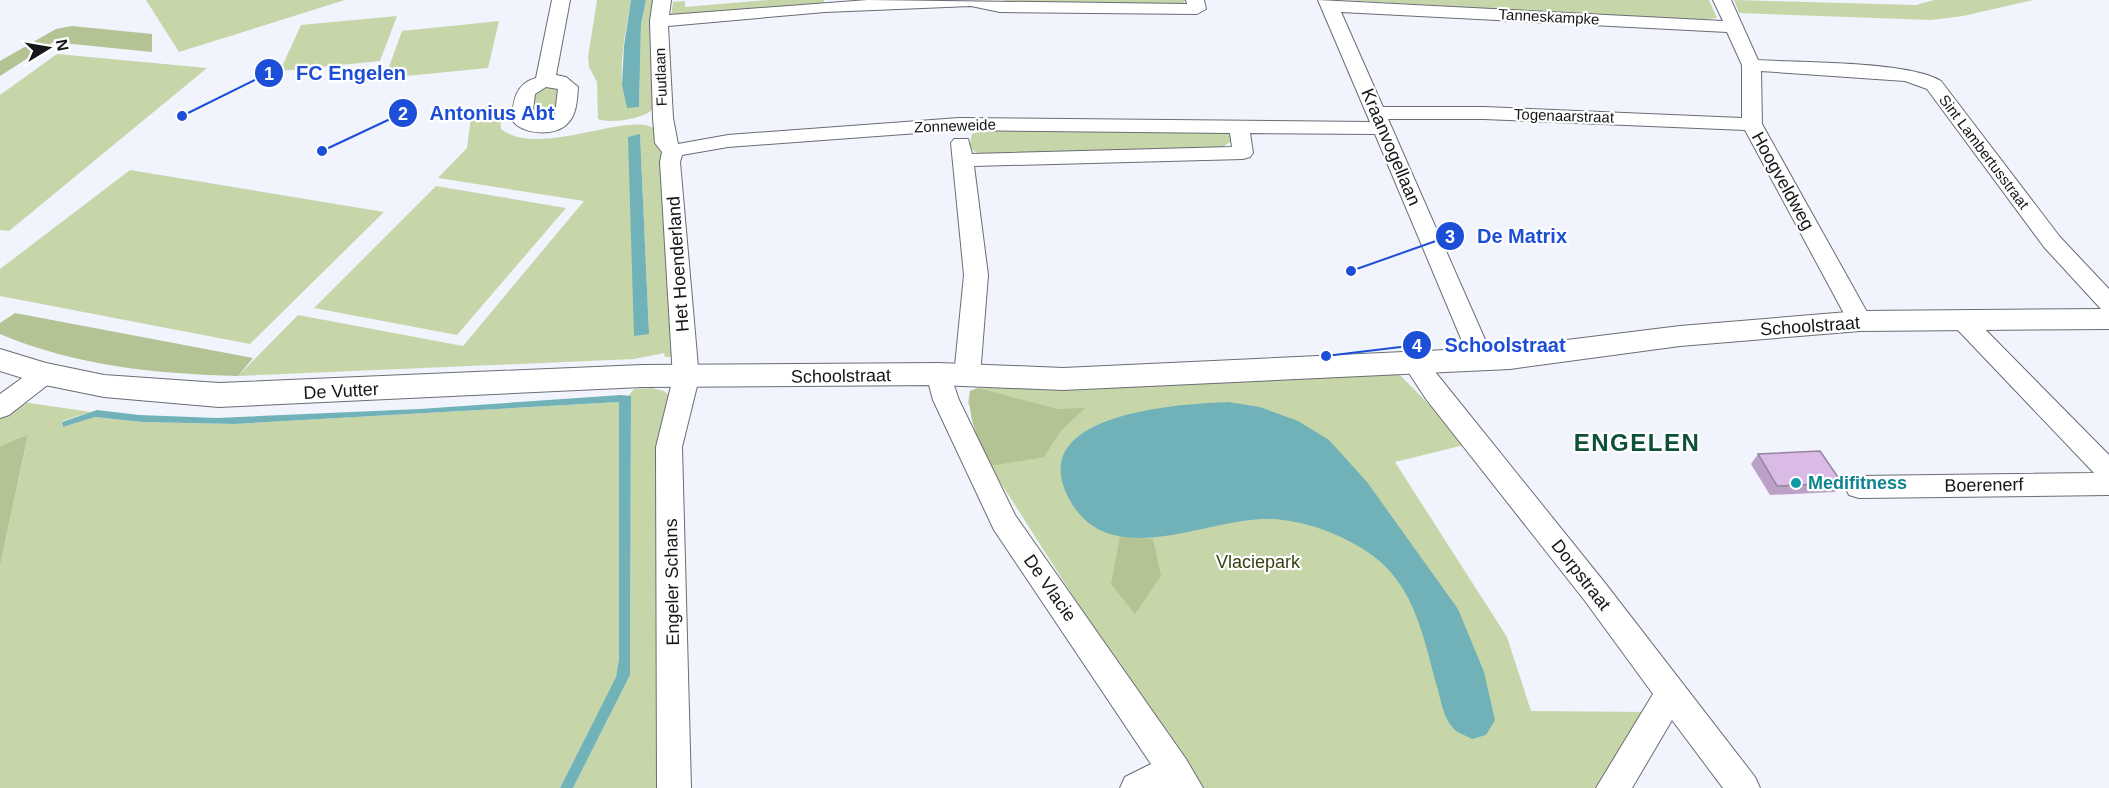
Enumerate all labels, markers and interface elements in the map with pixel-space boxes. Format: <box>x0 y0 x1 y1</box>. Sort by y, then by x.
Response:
street label: Tanneskampke <box>1498 5 1600 28</box>
north arrow <box>18 18 78 78</box>
text: N <box>53 38 72 53</box>
street label: Fuutlaan <box>651 48 670 106</box>
callout: FC Engelen <box>254 54 418 92</box>
text: FC Engelen <box>296 62 406 84</box>
text: 1 <box>264 64 274 84</box>
street label: Kraanvogellaan <box>1357 86 1425 208</box>
street label: Sint Lambertusstraat <box>1936 91 2033 213</box>
callout: Antonius Abt <box>388 94 567 132</box>
text: Antonius Abt <box>430 102 555 124</box>
text: 2 <box>398 104 408 124</box>
street label: Togenaarstraat <box>1514 105 1615 126</box>
street label: Zonneweide <box>914 116 996 135</box>
street label: Hoogveldweg <box>1748 128 1818 234</box>
street label: Het Hoenderland <box>663 195 693 333</box>
callout: De Matrix <box>1435 217 1579 255</box>
text: De Matrix <box>1477 225 1567 247</box>
text: 3 <box>1445 227 1455 247</box>
street label: Schoolstraat <box>1759 313 1861 339</box>
callout: Schoolstraat <box>1402 326 1577 364</box>
text: Schoolstraat <box>1444 334 1566 356</box>
text: 4 <box>1412 336 1422 356</box>
street label: Schoolstraat <box>791 365 891 387</box>
street label: De Vutter <box>303 379 379 403</box>
district label: ENGELEN <box>1574 429 1700 456</box>
place label: Medifitness <box>1808 473 1907 493</box>
street label: Boerenerf <box>1944 474 2025 496</box>
marker: Medifitness <box>1789 476 1803 490</box>
street label: Engeler Schans <box>661 518 683 646</box>
street label: Dorpstraat <box>1547 536 1615 614</box>
street label: De Vlacie <box>1020 551 1080 625</box>
park label: Vlaciepark <box>1216 552 1301 572</box>

